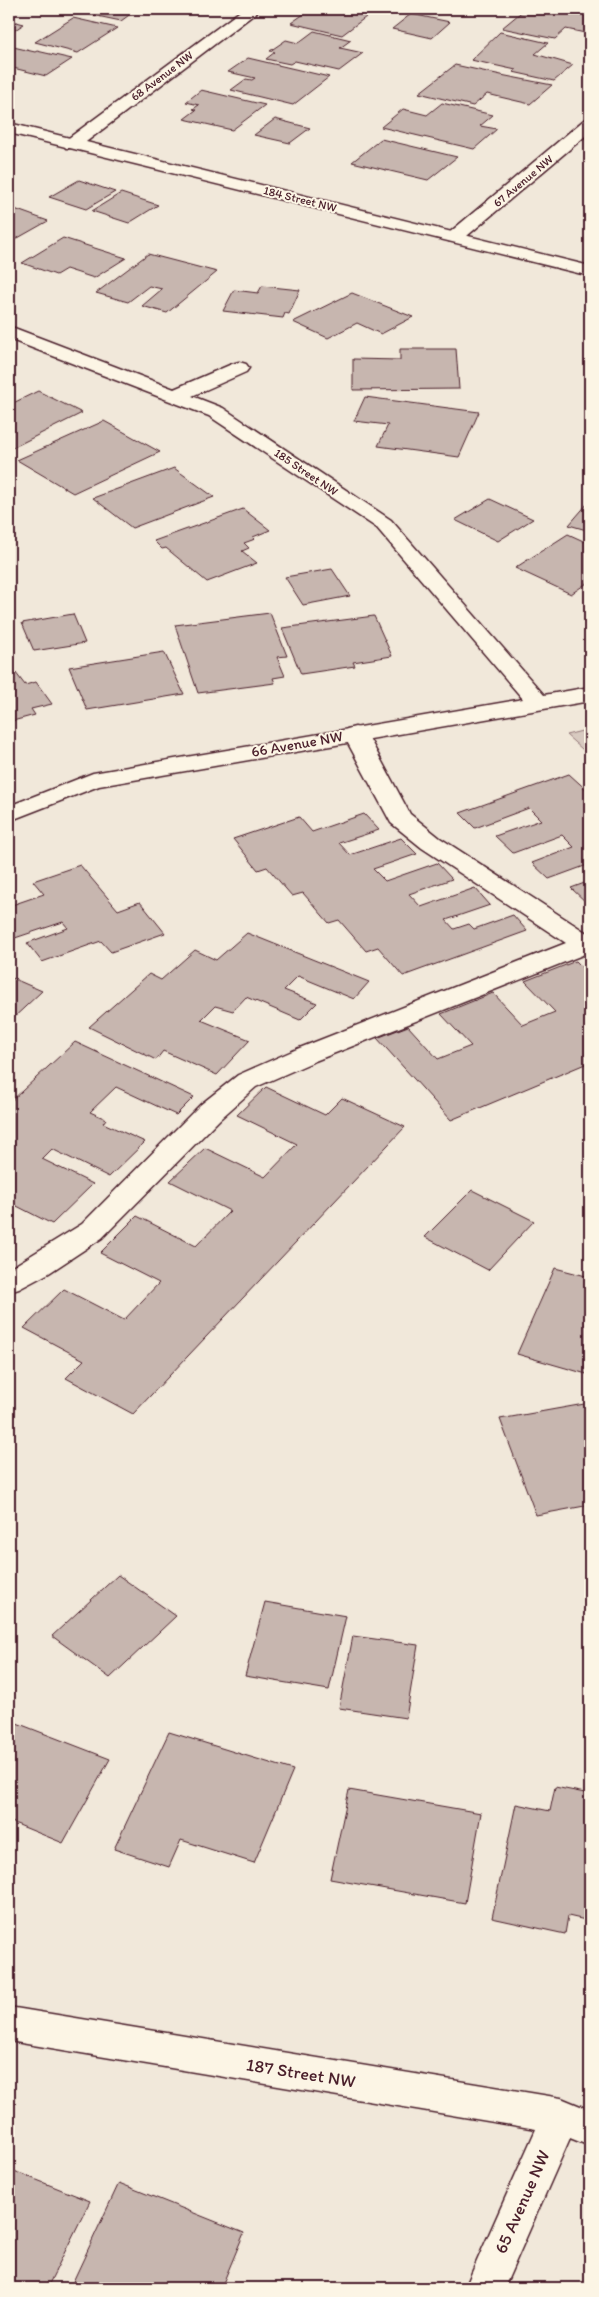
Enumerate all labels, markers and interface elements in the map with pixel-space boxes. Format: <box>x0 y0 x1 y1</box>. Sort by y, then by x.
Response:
street label: 68 Avenue NW <box>128 48 196 104</box>
street label: 67 Avenue NW <box>490 152 556 210</box>
street label: 184 Street NW <box>262 183 338 215</box>
street label: 185 Street NW <box>271 446 341 498</box>
street label: 66 Avenue NW <box>250 727 344 761</box>
street label: 187 Street NW <box>245 2054 357 2092</box>
street label: 65 Avenue NW <box>489 2147 555 2257</box>

